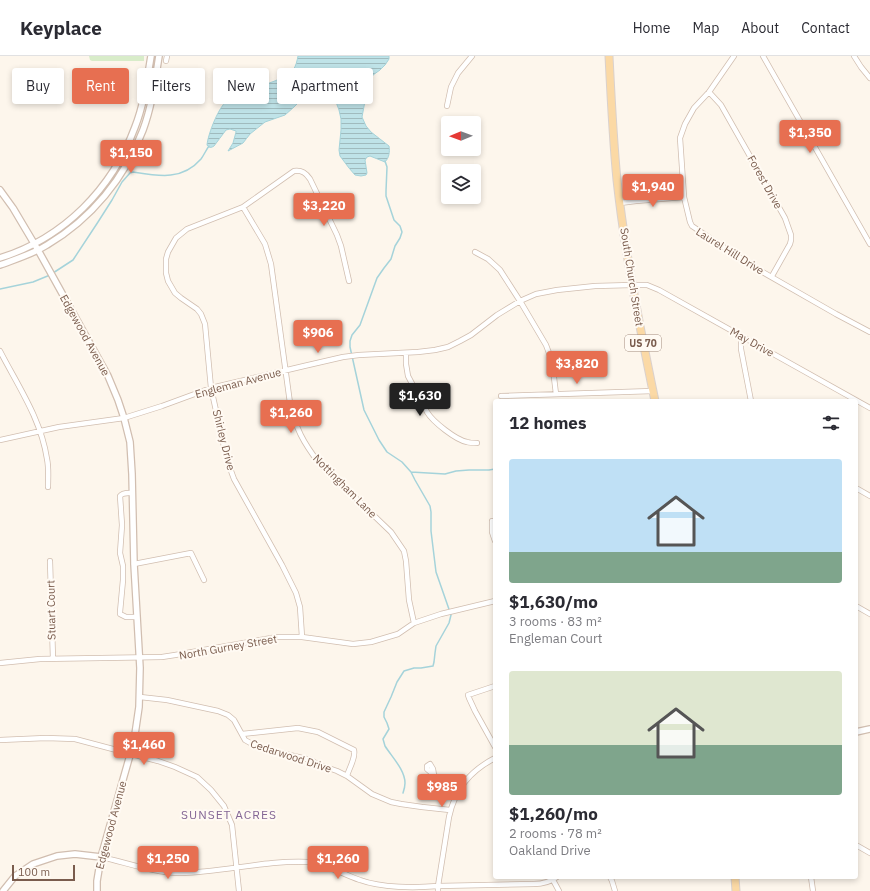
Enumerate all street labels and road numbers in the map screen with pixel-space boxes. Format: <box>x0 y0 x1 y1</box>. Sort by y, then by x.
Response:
street label: Forest Drive <box>744 153 786 211</box>
street label: Laurel Hill Drive <box>693 224 767 278</box>
street label: South Church Street <box>617 227 647 327</box>
street label: Edgewood Avenue <box>57 292 113 378</box>
street label: May Drive <box>727 324 777 360</box>
road number: US 70 <box>625 335 661 351</box>
street label: Engleman Avenue <box>193 365 283 401</box>
street label: Shirley Drive <box>210 408 238 472</box>
street label: Nottingham Lane <box>310 451 380 521</box>
street label: Stuart Court <box>43 580 59 640</box>
street label: North Gurney Street <box>178 631 278 663</box>
street label: Cedarwood Drive <box>249 736 333 776</box>
street label: Edgewood Avenue <box>92 779 130 871</box>

